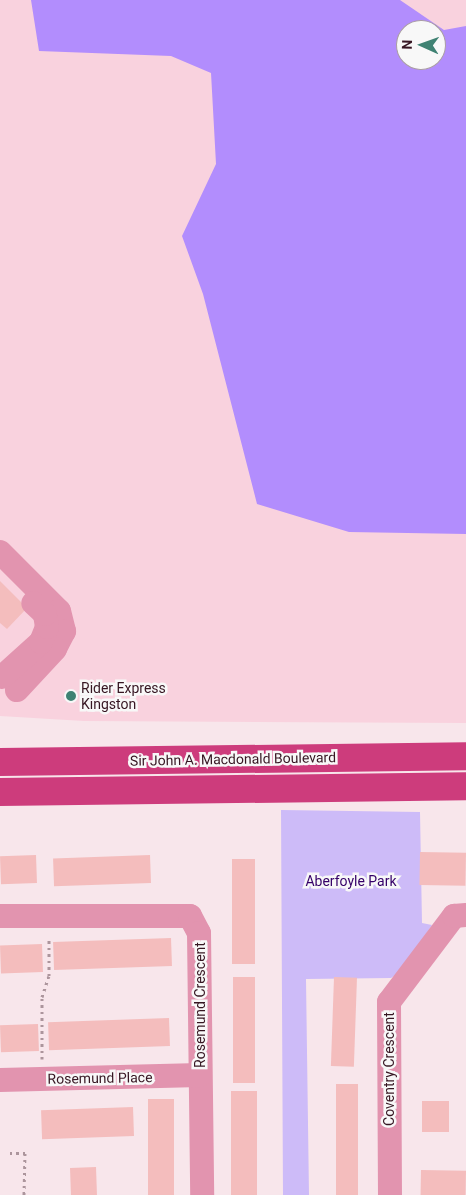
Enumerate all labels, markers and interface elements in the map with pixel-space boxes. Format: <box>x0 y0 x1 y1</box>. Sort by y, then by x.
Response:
north arrow <box>396 20 446 70</box>
text: N <box>399 39 415 50</box>
place label: Rider Express Kingston <box>81 680 166 712</box>
marker: Rider Express Kingston <box>65 690 77 702</box>
street label: Sir John A. Macdonald Boulevard <box>130 749 336 769</box>
park label: Aberfoyle Park <box>305 873 397 889</box>
street label: Rosemund Crescent <box>192 942 208 1068</box>
street label: Coventry Crescent <box>381 1012 397 1126</box>
street label: Rosemund Place <box>47 1069 153 1087</box>

